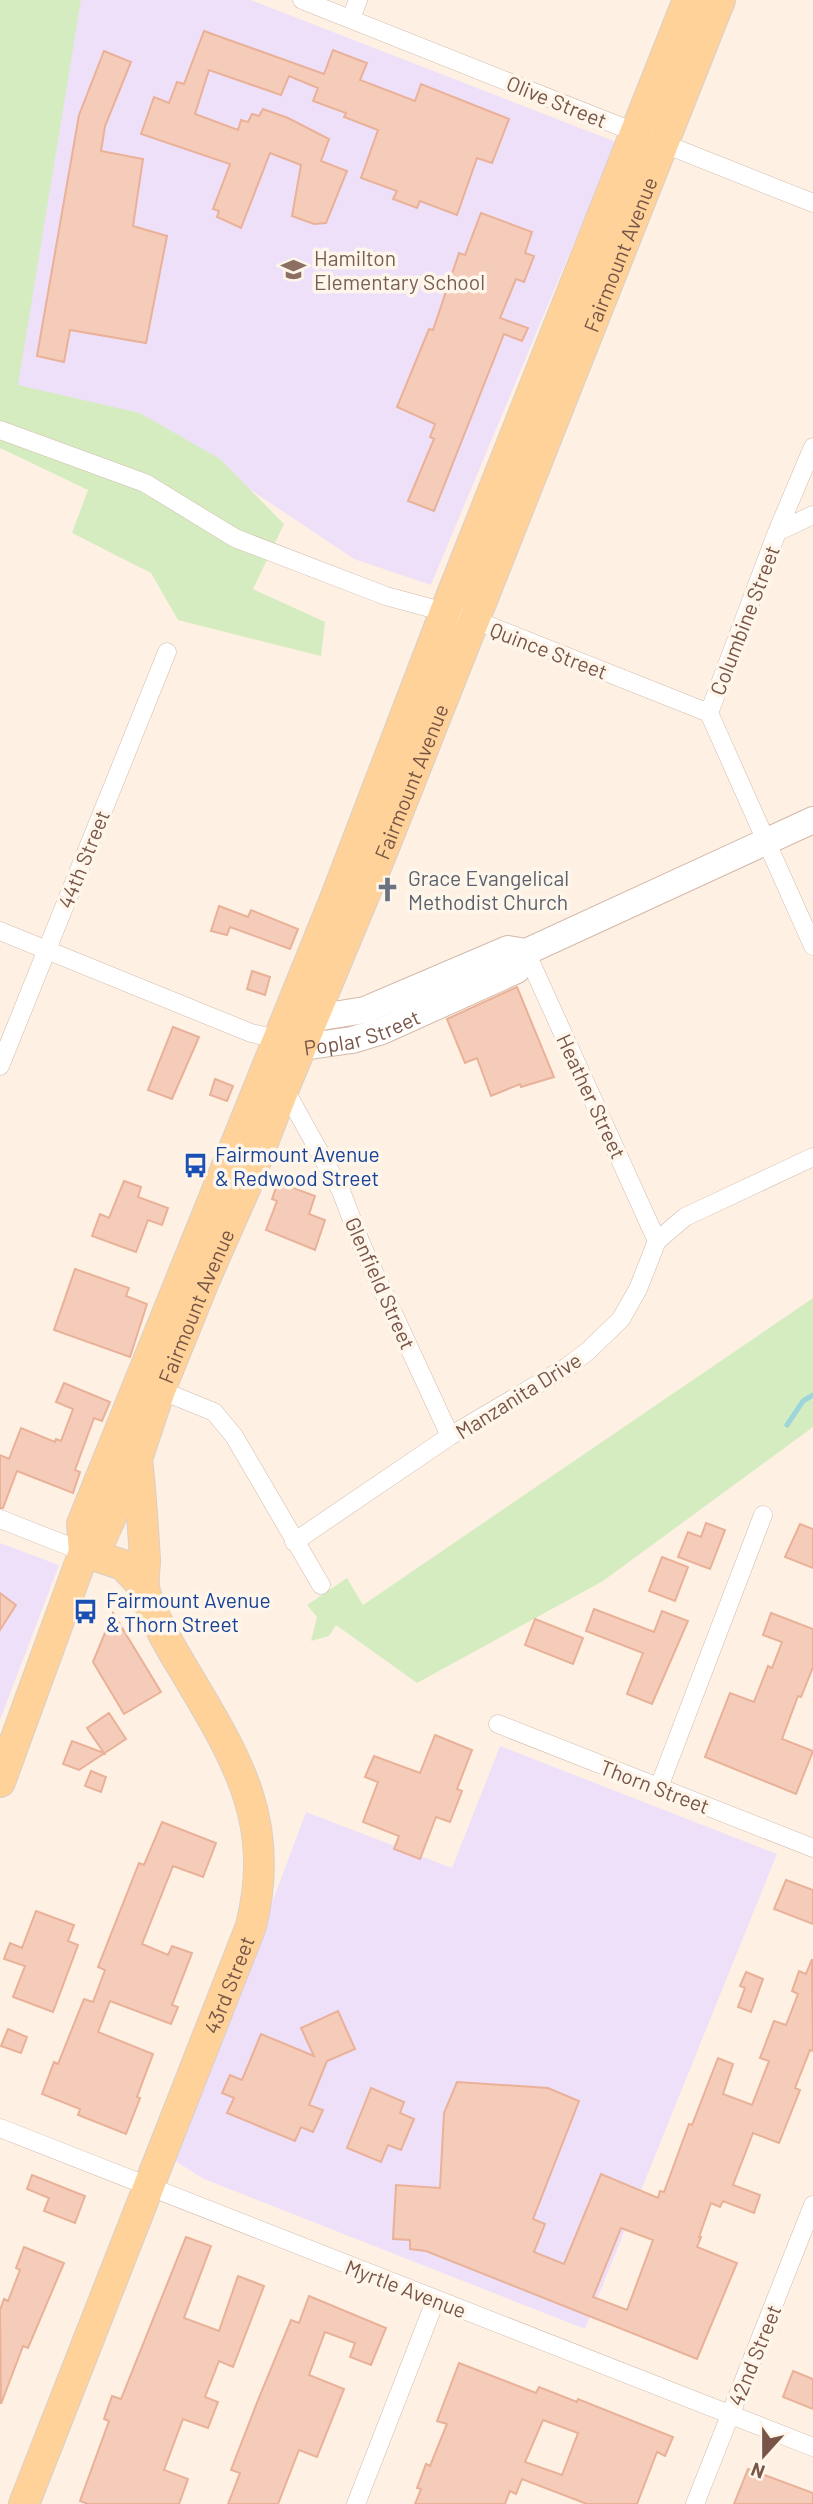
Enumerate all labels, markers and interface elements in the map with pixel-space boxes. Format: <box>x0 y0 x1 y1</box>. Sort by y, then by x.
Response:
street label: Olive Street <box>503 70 611 132</box>
street label: Fairmount Avenue <box>577 173 661 335</box>
place label: Hamilton Elementary School <box>314 245 485 294</box>
school or university icon: Hamilton Elementary School <box>280 255 308 283</box>
street label: Columbine Street <box>704 542 784 698</box>
street label: Quince Street <box>487 616 611 684</box>
street label: Fairmount Avenue <box>368 700 452 863</box>
street label: 44th Street <box>52 806 114 912</box>
place label: Grace Evangelical Methodist Church <box>408 865 569 914</box>
church icon: Grace Evangelical Methodist Church <box>374 875 402 903</box>
street label: Poplar Street <box>302 1003 424 1059</box>
street label: Heather Street <box>552 1030 632 1162</box>
place label: Fairmount Avenue & Redwood Street <box>215 1141 380 1190</box>
bus stop icon: Fairmount Avenue & Redwood Street <box>181 1151 209 1179</box>
street label: Glenfield Street <box>341 1213 421 1353</box>
street label: Fairmount Avenue <box>152 1225 238 1386</box>
street label: Manzanita Drive <box>451 1346 585 1444</box>
place label: Fairmount Avenue & Thorn Street <box>106 1587 271 1636</box>
bus stop icon: Fairmount Avenue & Thorn Street <box>72 1597 100 1625</box>
street label: Thorn Street <box>597 1754 713 1818</box>
street label: 43rd Street <box>198 1932 258 2037</box>
street label: Myrtle Avenue <box>342 2254 470 2322</box>
street label: 42nd Street <box>722 2301 786 2409</box>
north arrow <box>729 2420 799 2490</box>
text: N <box>748 2458 768 2484</box>

